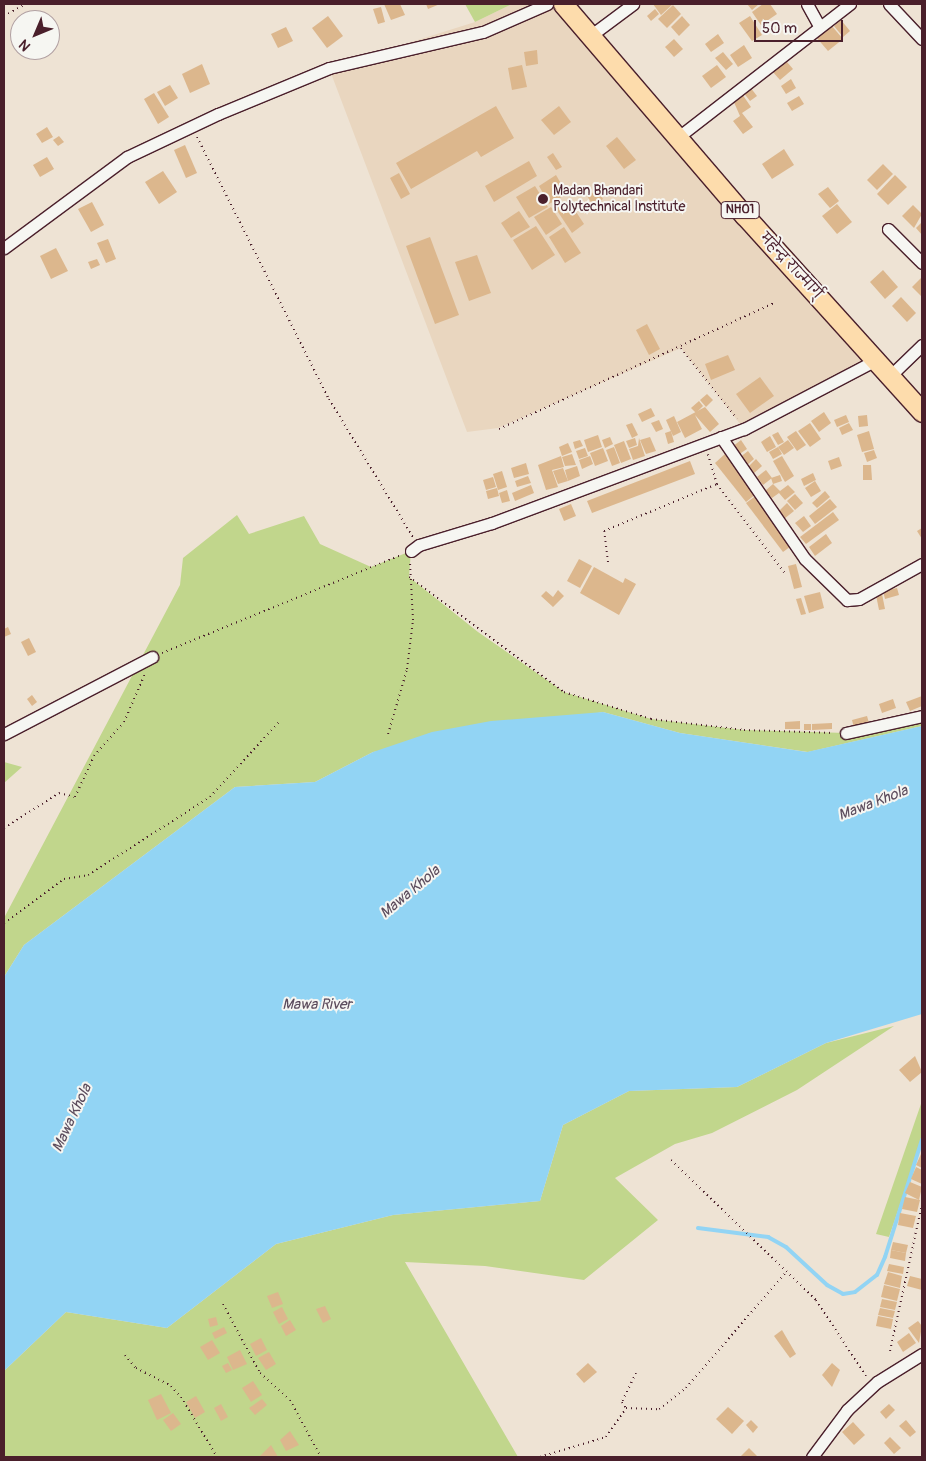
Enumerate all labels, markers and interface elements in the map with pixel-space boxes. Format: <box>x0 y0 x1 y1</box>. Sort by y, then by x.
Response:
north arrow <box>10 10 60 60</box>
scale bar <box>756 10 845 42</box>
text: 50 m <box>762 19 797 38</box>
text: N <box>15 36 34 55</box>
place label: Madan Bhandari Polytechnical Institute <box>553 183 685 216</box>
marker: Madan Bhandari Polytechnical Institute <box>537 193 549 205</box>
road number: NH01 <box>720 200 760 220</box>
street label: महेन्द्र राज्मार्ग् <box>756 230 826 302</box>
water label: Mawa Khola <box>836 782 910 824</box>
water label: Mawa Khola <box>376 862 444 922</box>
water label: Mawa River <box>282 996 352 1014</box>
water label: Mawa Khola <box>48 1081 96 1155</box>

